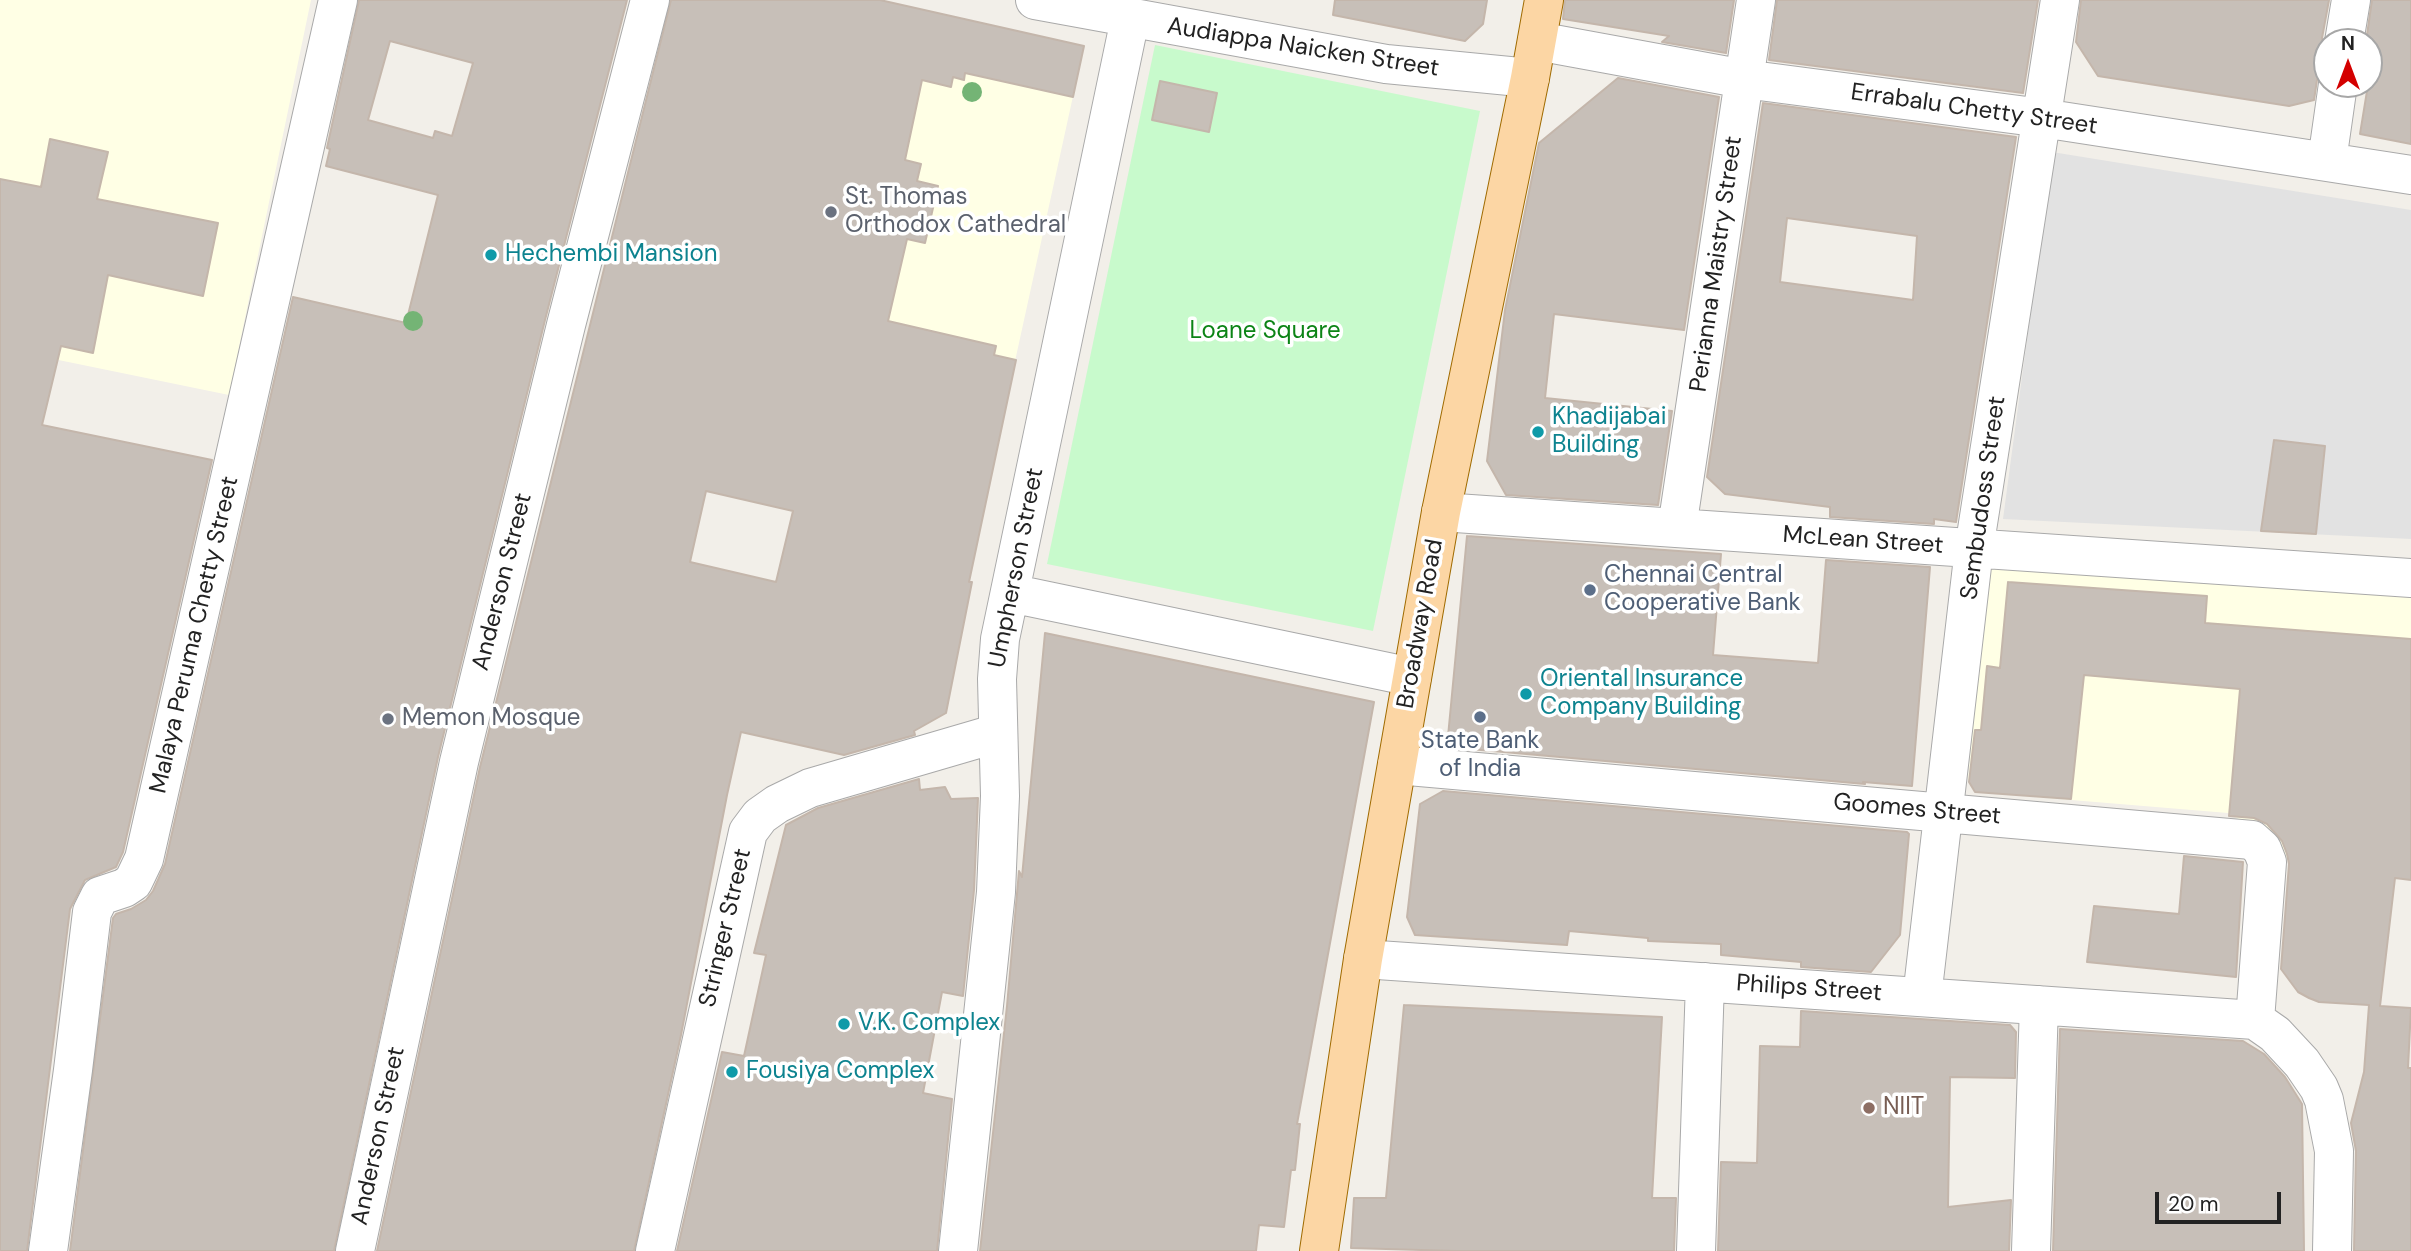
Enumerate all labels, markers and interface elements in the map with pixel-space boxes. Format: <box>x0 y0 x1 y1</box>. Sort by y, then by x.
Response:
street label: Audiappa Naicken Street <box>1165 12 1441 84</box>
north arrow <box>2313 28 2383 98</box>
text: N <box>2341 31 2355 56</box>
street label: Errabalu Chetty Street <box>1849 78 2099 142</box>
street label: Perianna Maistry Street <box>1685 134 1749 394</box>
place label: St. Thomas Orthodox Cathedral <box>845 184 1066 240</box>
marker: St. Thomas Orthodox Cathedral <box>823 204 839 220</box>
place label: Hechembi Mansion <box>505 241 718 269</box>
marker: Hechembi Mansion <box>483 247 499 263</box>
park label: Loane Square <box>1189 318 1341 346</box>
street label: Sembudoss Street <box>1955 394 2013 602</box>
place label: Khadijabai Building <box>1552 404 1666 460</box>
marker: Khadijabai Building <box>1530 424 1546 440</box>
street label: Umpherson Street <box>984 466 1050 670</box>
street label: Malaya Peruma Chetty Street <box>144 474 246 796</box>
street label: Anderson Street <box>467 490 539 674</box>
street label: McLean Street <box>1782 521 1944 561</box>
street label: Broadway Road <box>1392 537 1450 711</box>
place label: Chennai Central Cooperative Bank <box>1604 562 1801 618</box>
marker: Chennai Central Cooperative Bank <box>1582 582 1598 598</box>
place label: Oriental Insurance Company Building <box>1540 666 1743 722</box>
marker: Oriental Insurance Company Building <box>1518 686 1534 702</box>
place label: Memon Mosque <box>402 705 580 733</box>
marker: State Bank of India <box>1472 709 1488 725</box>
marker: Memon Mosque <box>380 711 396 727</box>
place label: State Bank of India <box>1421 728 1539 784</box>
street label: Goomes Street <box>1832 788 2002 832</box>
street label: Stringer Street <box>694 846 758 1010</box>
street label: Philips Street <box>1735 970 1883 1008</box>
place label: V.K. Complex <box>858 1010 1000 1038</box>
marker: V.K. Complex <box>836 1016 852 1032</box>
street label: Anderson Street <box>346 1044 412 1228</box>
place label: Fousiya Complex <box>746 1058 934 1086</box>
marker: Fousiya Complex <box>724 1064 740 1080</box>
place label: NIIT <box>1883 1094 1924 1122</box>
marker: NIIT <box>1861 1100 1877 1116</box>
scale bar <box>2159 1178 2285 1222</box>
text: 20 m <box>2168 1190 2219 1218</box>

